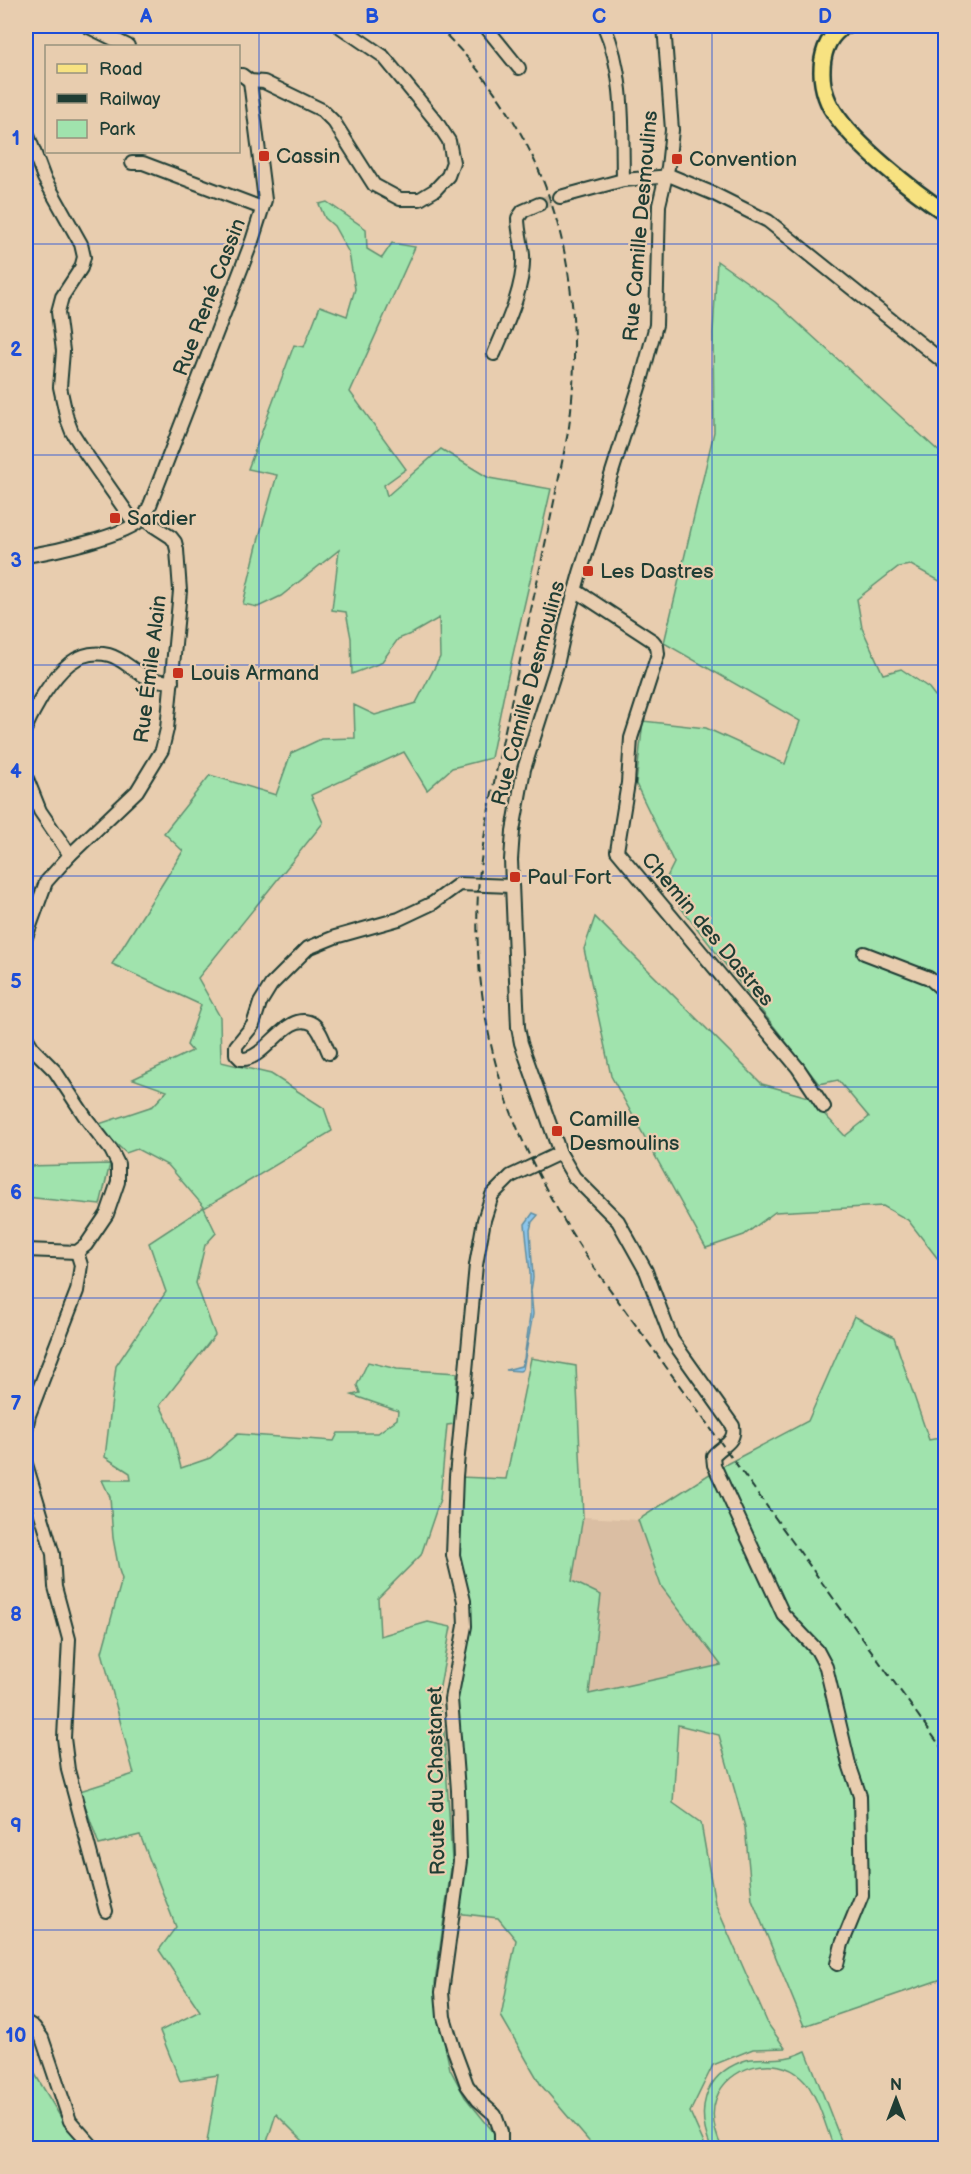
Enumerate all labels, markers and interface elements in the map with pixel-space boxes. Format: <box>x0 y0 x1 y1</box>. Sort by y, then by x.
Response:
text: A <box>139 5 153 29</box>
text: B <box>365 5 379 29</box>
text: C <box>592 5 606 29</box>
text: D <box>818 5 832 29</box>
legend <box>45 45 240 153</box>
text: Road <box>99 59 143 80</box>
text: Railway <box>99 89 161 110</box>
street label: Rue Camille Desmoulins <box>618 110 663 343</box>
text: Park <box>99 119 135 140</box>
text: 1 <box>12 127 20 151</box>
place label: Cassin <box>276 144 340 169</box>
place label: Convention <box>689 147 797 172</box>
marker: Cassin <box>257 149 271 163</box>
marker: Convention <box>670 152 684 166</box>
street label: Rue René Cassin <box>168 215 251 379</box>
text: 2 <box>10 338 22 362</box>
place label: Sardier <box>127 506 196 531</box>
marker: Sardier <box>108 511 122 525</box>
text: 3 <box>10 549 22 573</box>
place label: Les Dastres <box>600 559 714 584</box>
marker: Les Dastres <box>581 564 595 578</box>
street label: Rue Camille Desmoulins <box>486 578 571 808</box>
street label: Rue Émile Alain <box>129 594 172 745</box>
place label: Louis Armand <box>190 661 319 686</box>
marker: Louis Armand <box>171 666 185 680</box>
text: 4 <box>10 760 22 784</box>
street label: Chemin des Dastres <box>636 847 779 1011</box>
place label: Paul Fort <box>527 865 612 890</box>
marker: Paul Fort <box>508 870 522 884</box>
text: 5 <box>10 970 22 994</box>
place label: Camille Desmoulins <box>569 1107 679 1156</box>
marker: Camille Desmoulins <box>550 1124 564 1138</box>
text: 6 <box>10 1181 22 1205</box>
text: 7 <box>10 1392 22 1416</box>
text: 8 <box>10 1603 22 1627</box>
street label: Route du Chastanet <box>422 1686 451 1876</box>
text: 9 <box>10 1814 22 1838</box>
text: 10 <box>6 2024 26 2048</box>
north arrow <box>866 2069 926 2129</box>
text: N <box>890 2076 902 2095</box>

